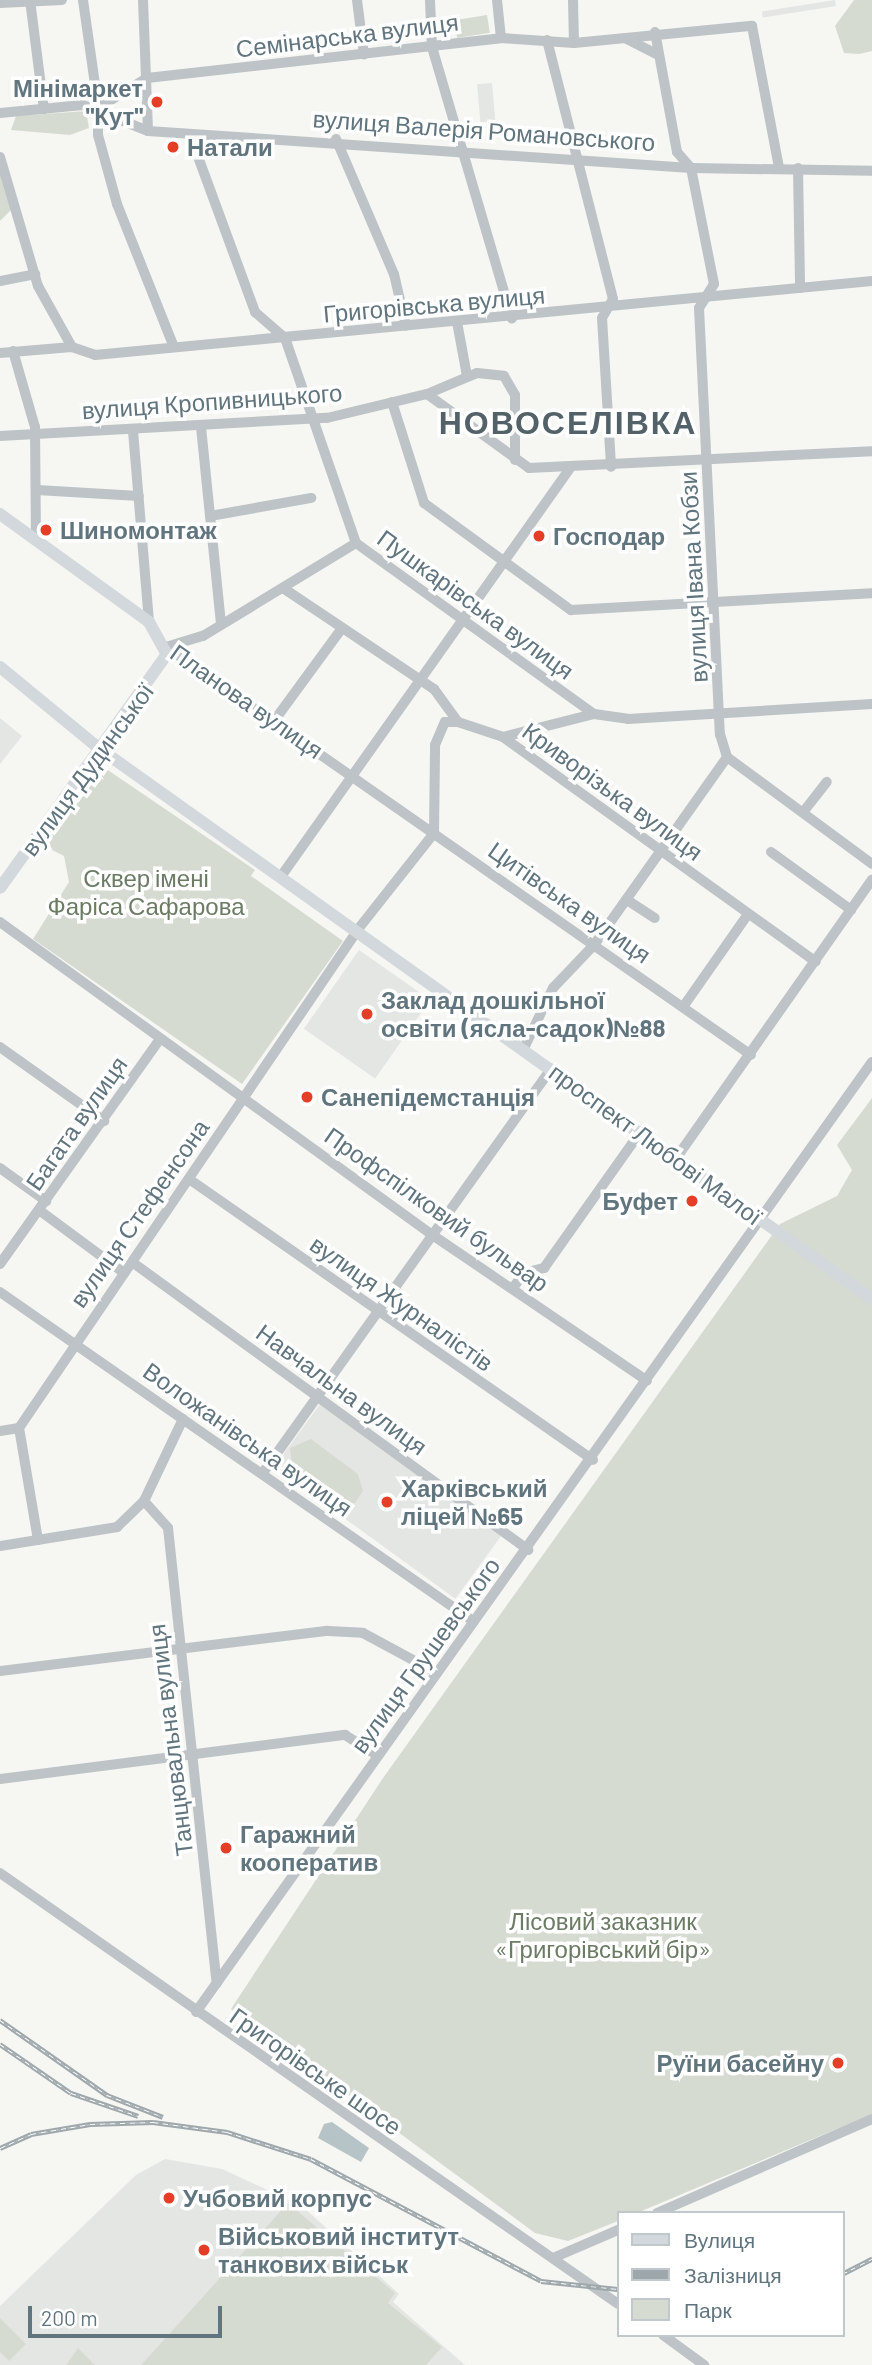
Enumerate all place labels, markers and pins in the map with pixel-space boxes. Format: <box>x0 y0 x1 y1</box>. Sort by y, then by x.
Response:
place label: Мінімаркет "Кут" <box>13 74 143 130</box>
marker: Мінімаркет "Кут" <box>149 94 165 110</box>
place label: Натали <box>187 133 273 161</box>
marker: Натали <box>165 139 181 155</box>
place label: Шиномонтаж <box>60 516 216 544</box>
marker: Шиномонтаж <box>38 522 54 538</box>
place label: Господар <box>553 522 665 550</box>
marker: Господар <box>531 528 547 544</box>
place label: Заклад дошкільної освіти (ясла-садок)№88 <box>381 986 665 1042</box>
marker: Заклад дошкільної освіти (ясла-садок)№88 <box>359 1006 375 1022</box>
place label: Санепідемстанція <box>321 1083 535 1111</box>
marker: Санепідемстанція <box>299 1089 315 1105</box>
place label: Буфет <box>603 1187 678 1215</box>
marker: Буфет <box>684 1193 700 1209</box>
place label: Харківський ліцей №65 <box>401 1474 547 1530</box>
marker: Харківський ліцей №65 <box>379 1494 395 1510</box>
place label: Гаражний кооператив <box>240 1820 378 1876</box>
marker: Гаражний кооператив <box>218 1840 234 1856</box>
place label: Руїни басейну <box>656 2049 824 2077</box>
marker: Руїни басейну <box>830 2055 846 2071</box>
place label: Учбовий корпус <box>183 2184 372 2212</box>
marker: Учбовий корпус <box>161 2190 177 2206</box>
place label: Військовий інститут танкових військ <box>218 2222 459 2278</box>
marker: Військовий інститут танкових військ <box>196 2242 212 2258</box>

